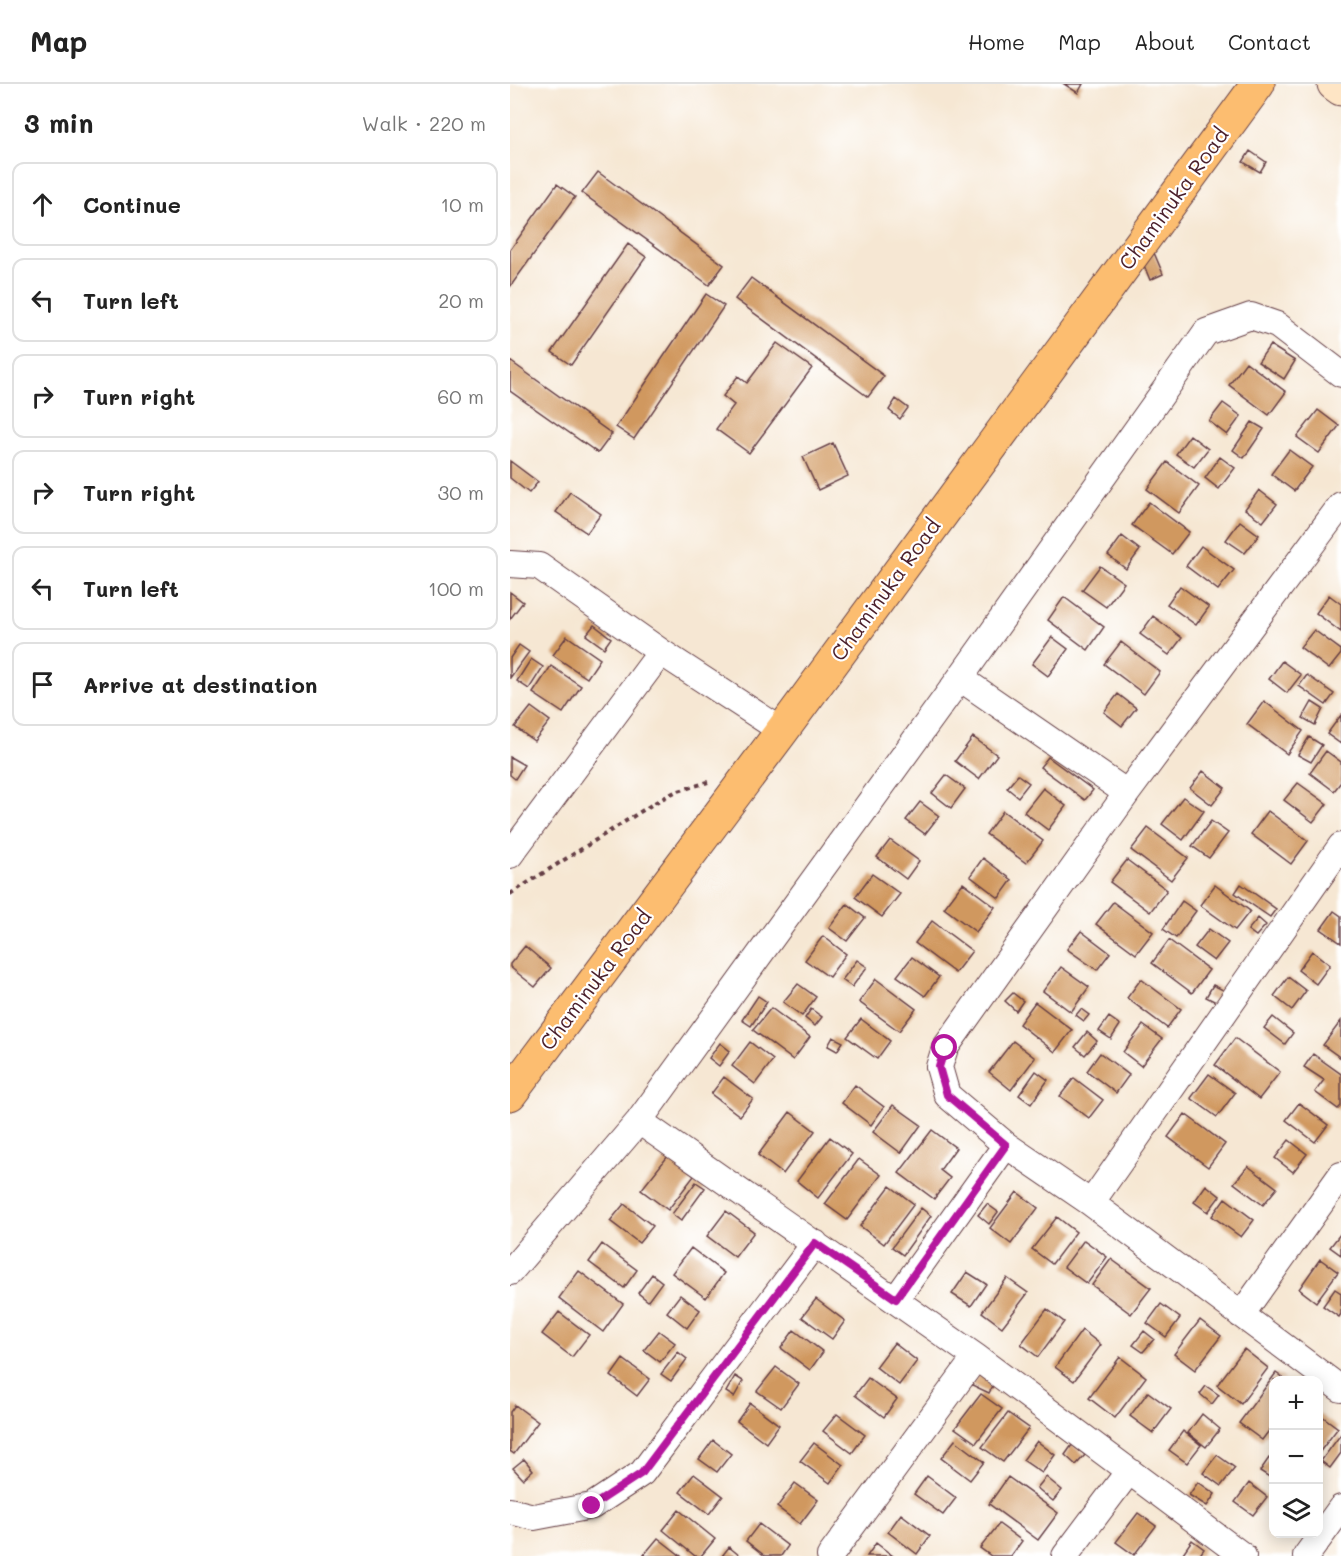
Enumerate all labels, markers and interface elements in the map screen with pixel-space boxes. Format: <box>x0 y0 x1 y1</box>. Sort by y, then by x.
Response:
text: Map <box>30 23 87 59</box>
text: Home <box>968 28 1025 55</box>
text: Map <box>1058 28 1101 55</box>
text: About <box>1134 28 1195 55</box>
text: Contact <box>1228 28 1311 55</box>
text: 3 min <box>24 106 93 140</box>
text: Walk · 220 m <box>362 110 486 136</box>
street label: Chaminuka Road <box>1112 122 1234 275</box>
icon: ahead <box>26 188 59 221</box>
text: Continue <box>83 190 181 219</box>
text: 10 m <box>440 191 484 217</box>
icon: left <box>26 284 59 317</box>
text: Turn left <box>83 286 179 315</box>
text: 20 m <box>438 287 484 313</box>
icon: right <box>26 380 59 413</box>
text: Turn right <box>83 382 195 411</box>
text: 60 m <box>437 383 484 409</box>
icon: right <box>26 476 59 509</box>
text: Turn right <box>83 478 195 507</box>
text: 30 m <box>438 479 484 505</box>
street label: Chaminuka Road <box>824 513 946 666</box>
icon: left <box>26 572 59 605</box>
text: Turn left <box>83 574 179 603</box>
text: 100 m <box>428 575 484 601</box>
icon: arrive <box>26 668 59 701</box>
text: Arrive at destination <box>83 670 318 699</box>
street label: Chaminuka Road <box>533 903 657 1055</box>
route start <box>931 1034 957 1060</box>
map controls <box>1269 1376 1323 1538</box>
button: + <box>1269 1376 1323 1430</box>
button: − <box>1269 1430 1323 1484</box>
button: layers <box>1269 1484 1323 1538</box>
route end <box>578 1492 604 1518</box>

